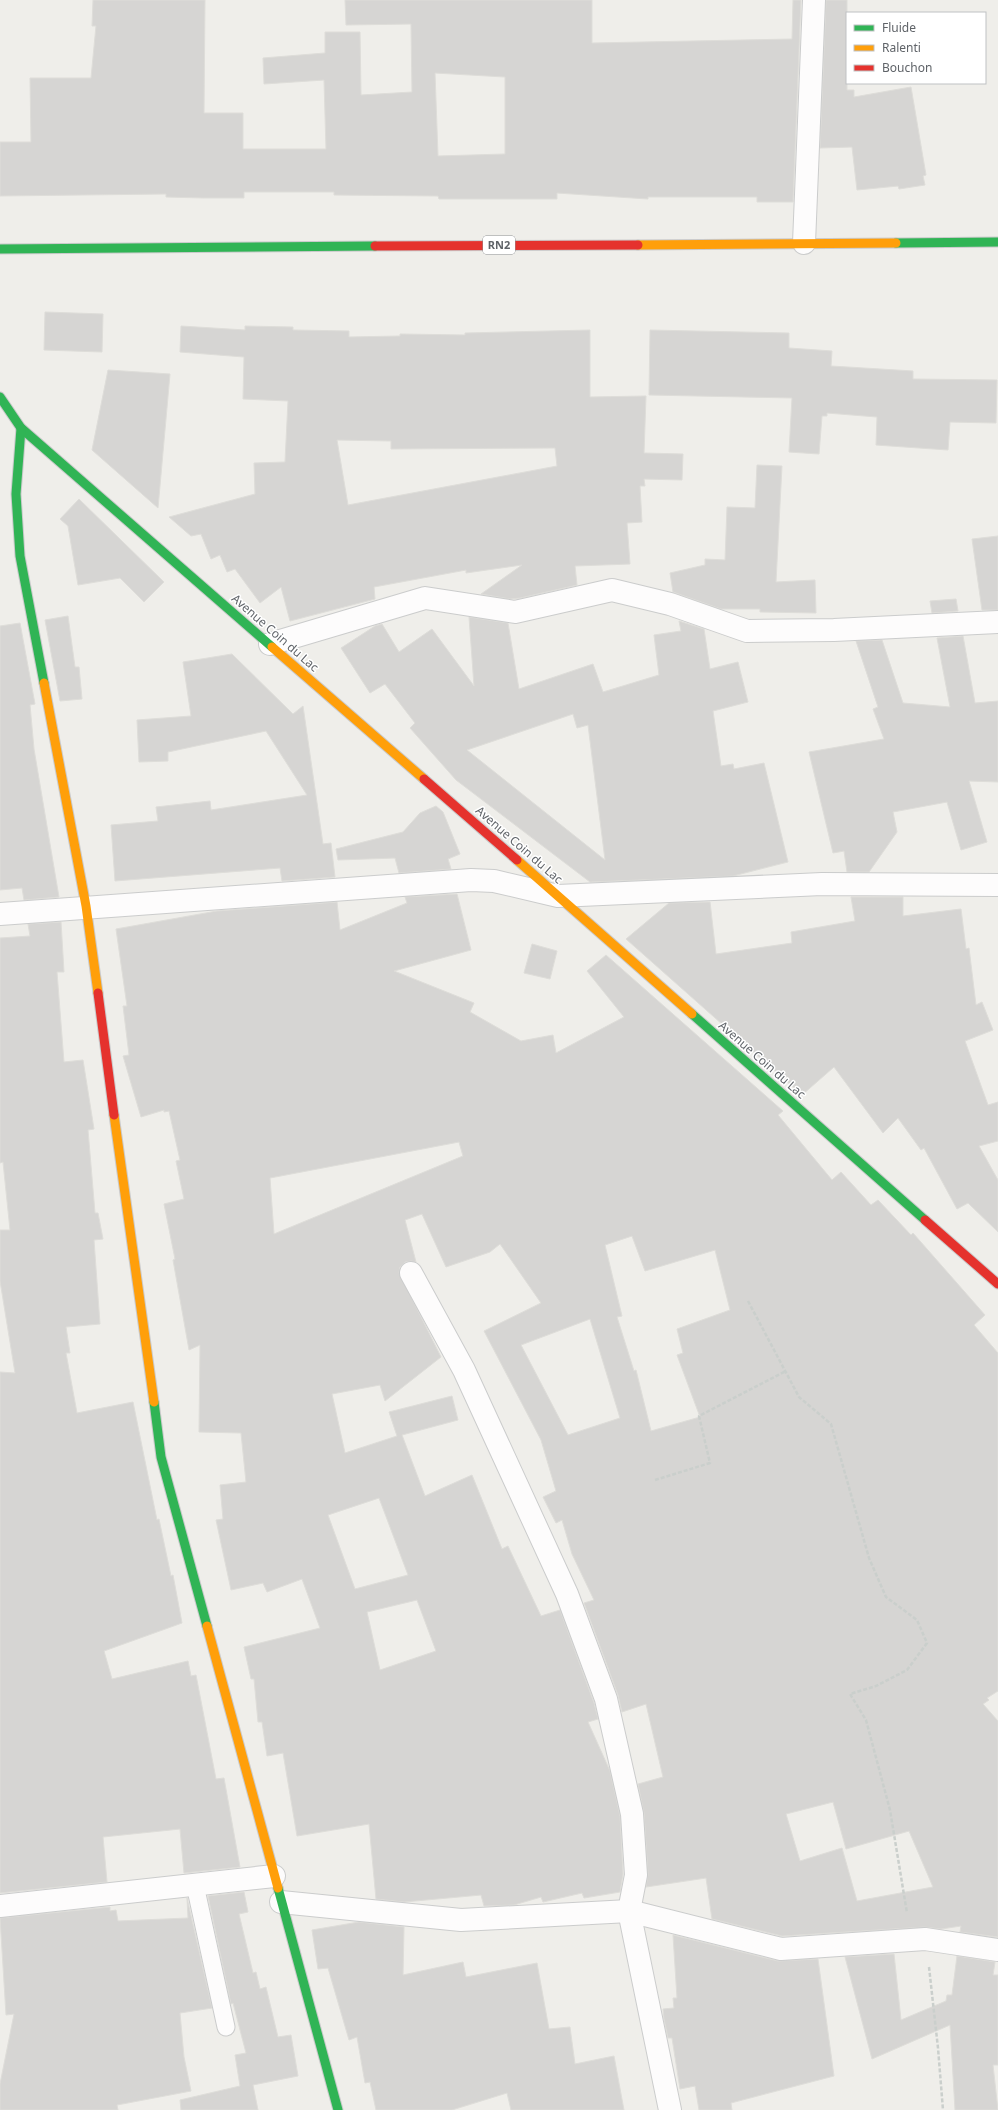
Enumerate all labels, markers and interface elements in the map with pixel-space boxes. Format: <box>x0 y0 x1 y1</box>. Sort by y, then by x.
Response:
legend <box>846 12 986 84</box>
text: Fluide <box>882 19 916 36</box>
text: Ralenti <box>882 39 921 56</box>
text: Bouchon <box>882 59 932 76</box>
road number: RN2 <box>483 236 515 254</box>
street label: Avenue Coin du Lac <box>228 590 323 675</box>
street label: Avenue Coin du Lac <box>472 802 567 887</box>
street label: Avenue Coin du Lac <box>715 1017 810 1102</box>

